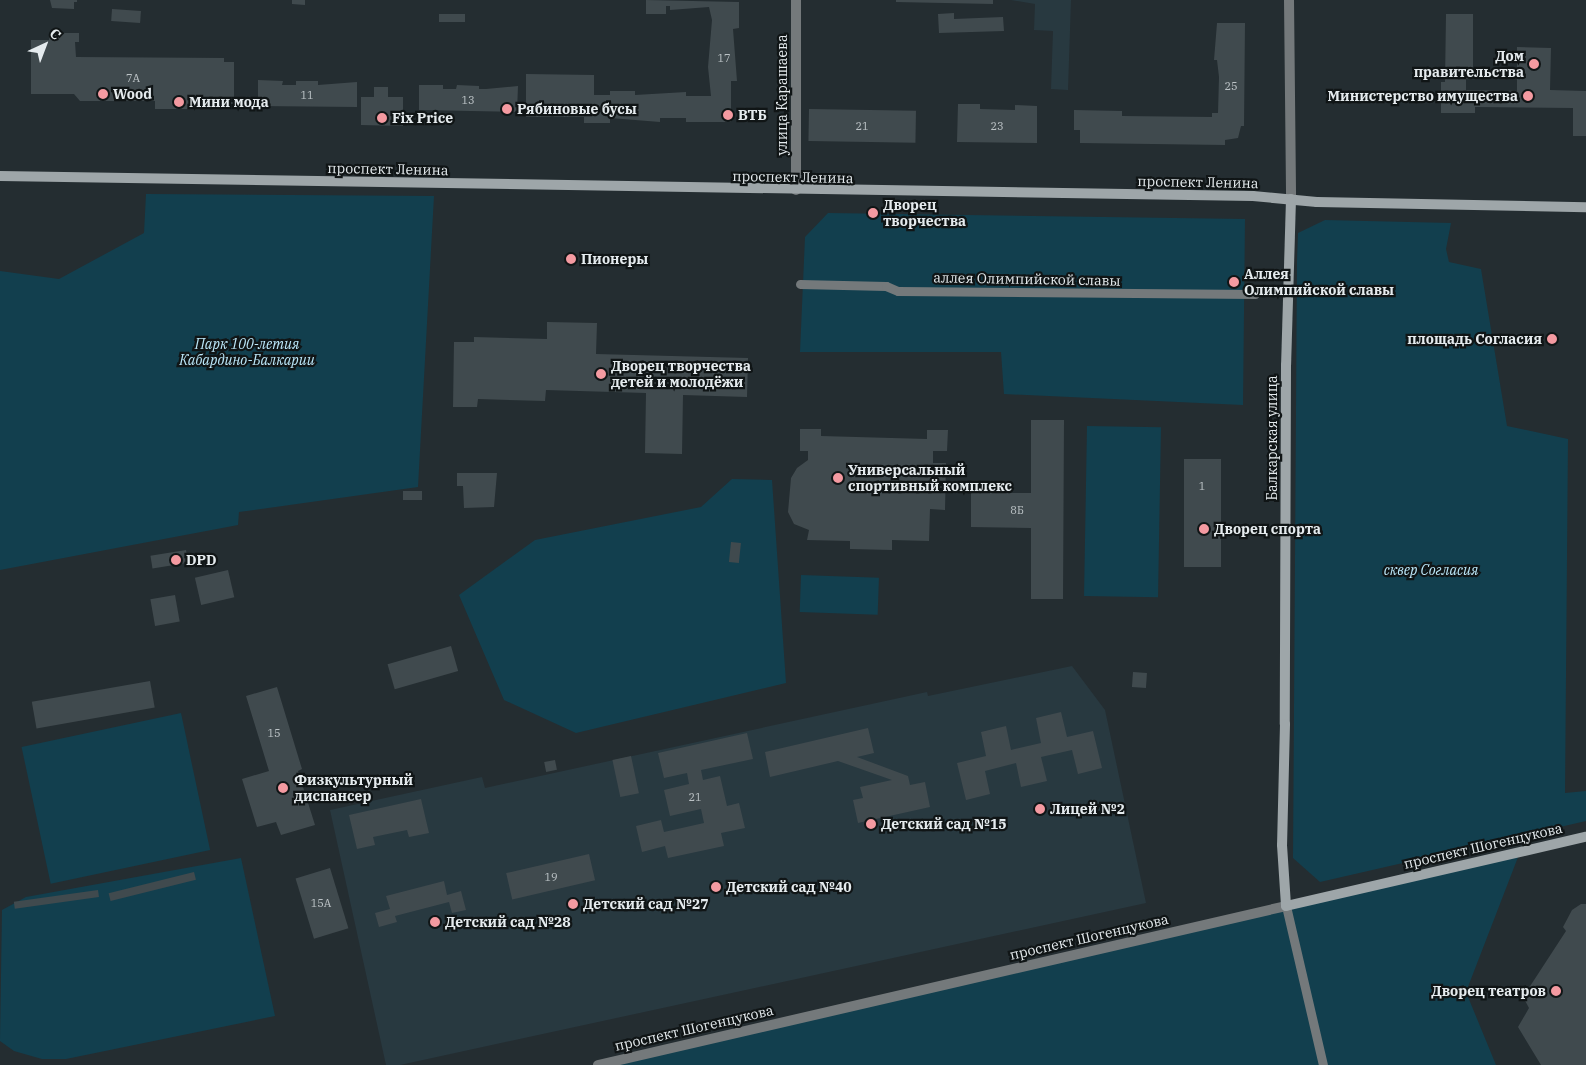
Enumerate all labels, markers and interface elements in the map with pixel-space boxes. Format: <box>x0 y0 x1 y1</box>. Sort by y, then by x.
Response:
north arrow <box>20 20 70 70</box>
text: С <box>46 24 65 44</box>
street label: улица Карашаева <box>774 34 790 156</box>
place label: Дом правительства <box>1414 48 1524 80</box>
house number: 17 <box>717 51 731 65</box>
marker: Дом правительства <box>1528 58 1540 70</box>
house number: 7А <box>126 71 140 85</box>
house number: 25 <box>1224 79 1238 93</box>
place label: Wood <box>113 86 152 102</box>
marker: Wood <box>97 88 109 100</box>
house number: 11 <box>300 88 314 102</box>
place label: Министерство имущества <box>1328 88 1518 104</box>
marker: Министерство имущества <box>1522 90 1534 102</box>
house number: 13 <box>461 93 475 107</box>
place label: Мини мода <box>189 94 269 110</box>
marker: Мини мода <box>173 96 185 108</box>
place label: Рябиновые бусы <box>517 101 637 117</box>
marker: Рябиновые бусы <box>501 103 513 115</box>
place label: ВТБ <box>738 107 767 123</box>
marker: ВТБ <box>722 109 734 121</box>
place label: Fix Price <box>392 110 453 126</box>
marker: Fix Price <box>376 112 388 124</box>
house number: 21 <box>855 119 869 133</box>
house number: 23 <box>990 119 1004 133</box>
street label: проспект Ленина <box>327 160 449 178</box>
street label: проспект Ленина <box>732 168 854 186</box>
street label: проспект Ленина <box>1137 173 1259 191</box>
place label: Дворец творчества <box>883 197 966 230</box>
marker: Дворец творчества <box>867 207 879 219</box>
place label: Пионеры <box>581 251 648 267</box>
marker: Пионеры <box>565 253 577 265</box>
place label: Аллея Олимпийской славы <box>1244 266 1394 298</box>
street label: аллея Олимпийской славы <box>933 269 1121 289</box>
marker: Аллея Олимпийской славы <box>1228 276 1240 288</box>
place label: площадь Согласия <box>1407 331 1542 347</box>
marker: площадь Согласия <box>1546 333 1558 345</box>
park label: Парк 100-летия Кабардино-Балкарии <box>179 336 315 368</box>
place label: Дворец творчества детей и молодёжи <box>611 358 751 391</box>
marker: Дворец творчества детей и молодёжи <box>595 368 607 380</box>
street label: Балкарская улица <box>1264 375 1280 501</box>
place label: Универсальный спортивный комплекс <box>848 462 1012 494</box>
marker: Универсальный спортивный комплекс <box>832 472 844 484</box>
house number: 1 <box>1199 479 1205 493</box>
house number: 8Б <box>1010 503 1024 517</box>
place label: Дворец спорта <box>1214 521 1321 537</box>
marker: Дворец спорта <box>1198 523 1210 535</box>
place label: DPD <box>186 552 217 568</box>
marker: DPD <box>170 554 182 566</box>
park label: сквер Согласия <box>1384 562 1478 578</box>
house number: 15 <box>267 726 281 740</box>
place label: Физкультурный диспансер <box>294 772 413 804</box>
marker: Физкультурный диспансер <box>276 781 290 795</box>
house number: 21 <box>688 790 702 804</box>
place label: Лицей №2 <box>1050 801 1125 817</box>
marker: Лицей №2 <box>1034 803 1046 815</box>
place label: Детский сад №15 <box>881 816 1007 832</box>
marker: Детский сад №15 <box>865 818 877 830</box>
street label: проспект Шогенцукова <box>1402 820 1564 872</box>
house number: 19 <box>544 870 558 884</box>
place label: Детский сад №40 <box>726 879 852 895</box>
marker: Детский сад №40 <box>710 881 722 893</box>
house number: 15А <box>311 896 331 910</box>
place label: Детский сад №27 <box>583 896 709 912</box>
marker: Детский сад №27 <box>567 898 579 910</box>
street label: проспект Шогенцукова <box>1008 911 1170 963</box>
place label: Детский сад №28 <box>445 914 571 930</box>
marker: Детский сад №28 <box>429 916 441 928</box>
place label: Дворец театров <box>1431 983 1546 999</box>
marker: Дворец театров <box>1550 985 1562 997</box>
street label: проспект Шогенцукова <box>613 1002 775 1054</box>

